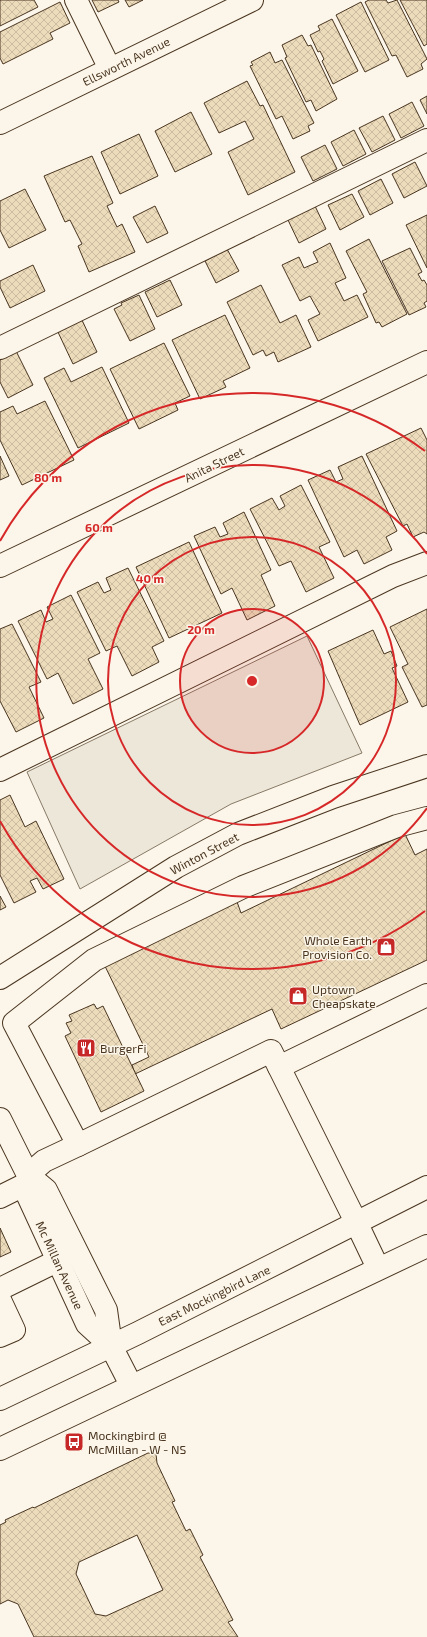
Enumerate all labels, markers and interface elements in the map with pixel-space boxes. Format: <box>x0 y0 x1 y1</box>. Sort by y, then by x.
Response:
street label: Ellsworth Avenue <box>80 34 172 88</box>
street label: Anita Street <box>182 443 246 484</box>
text: 80 m <box>34 470 62 484</box>
text: 60 m <box>85 520 113 534</box>
text: 40 m <box>136 571 164 585</box>
text: 20 m <box>187 622 215 636</box>
centre of rings <box>245 674 259 688</box>
street label: Winton Street <box>167 829 241 877</box>
place label: Whole Earth Provision Co. <box>302 933 372 961</box>
shop icon: Whole Earth Provision Co. <box>375 936 397 958</box>
place label: Uptown Cheapskate <box>312 982 376 1010</box>
shop icon: Uptown Cheapskate <box>287 985 309 1007</box>
restaurant icon: BurgerFi <box>75 1037 97 1059</box>
place label: BurgerFi <box>100 1041 146 1055</box>
street label: Mc Millan Avenue <box>33 1219 87 1311</box>
street label: East Mockingbird Lane <box>156 1262 272 1328</box>
place label: Mockingbird @ McMillan - W - NS <box>88 1428 187 1456</box>
bus stop icon: Mockingbird @ McMillan - W - NS <box>63 1431 85 1453</box>

